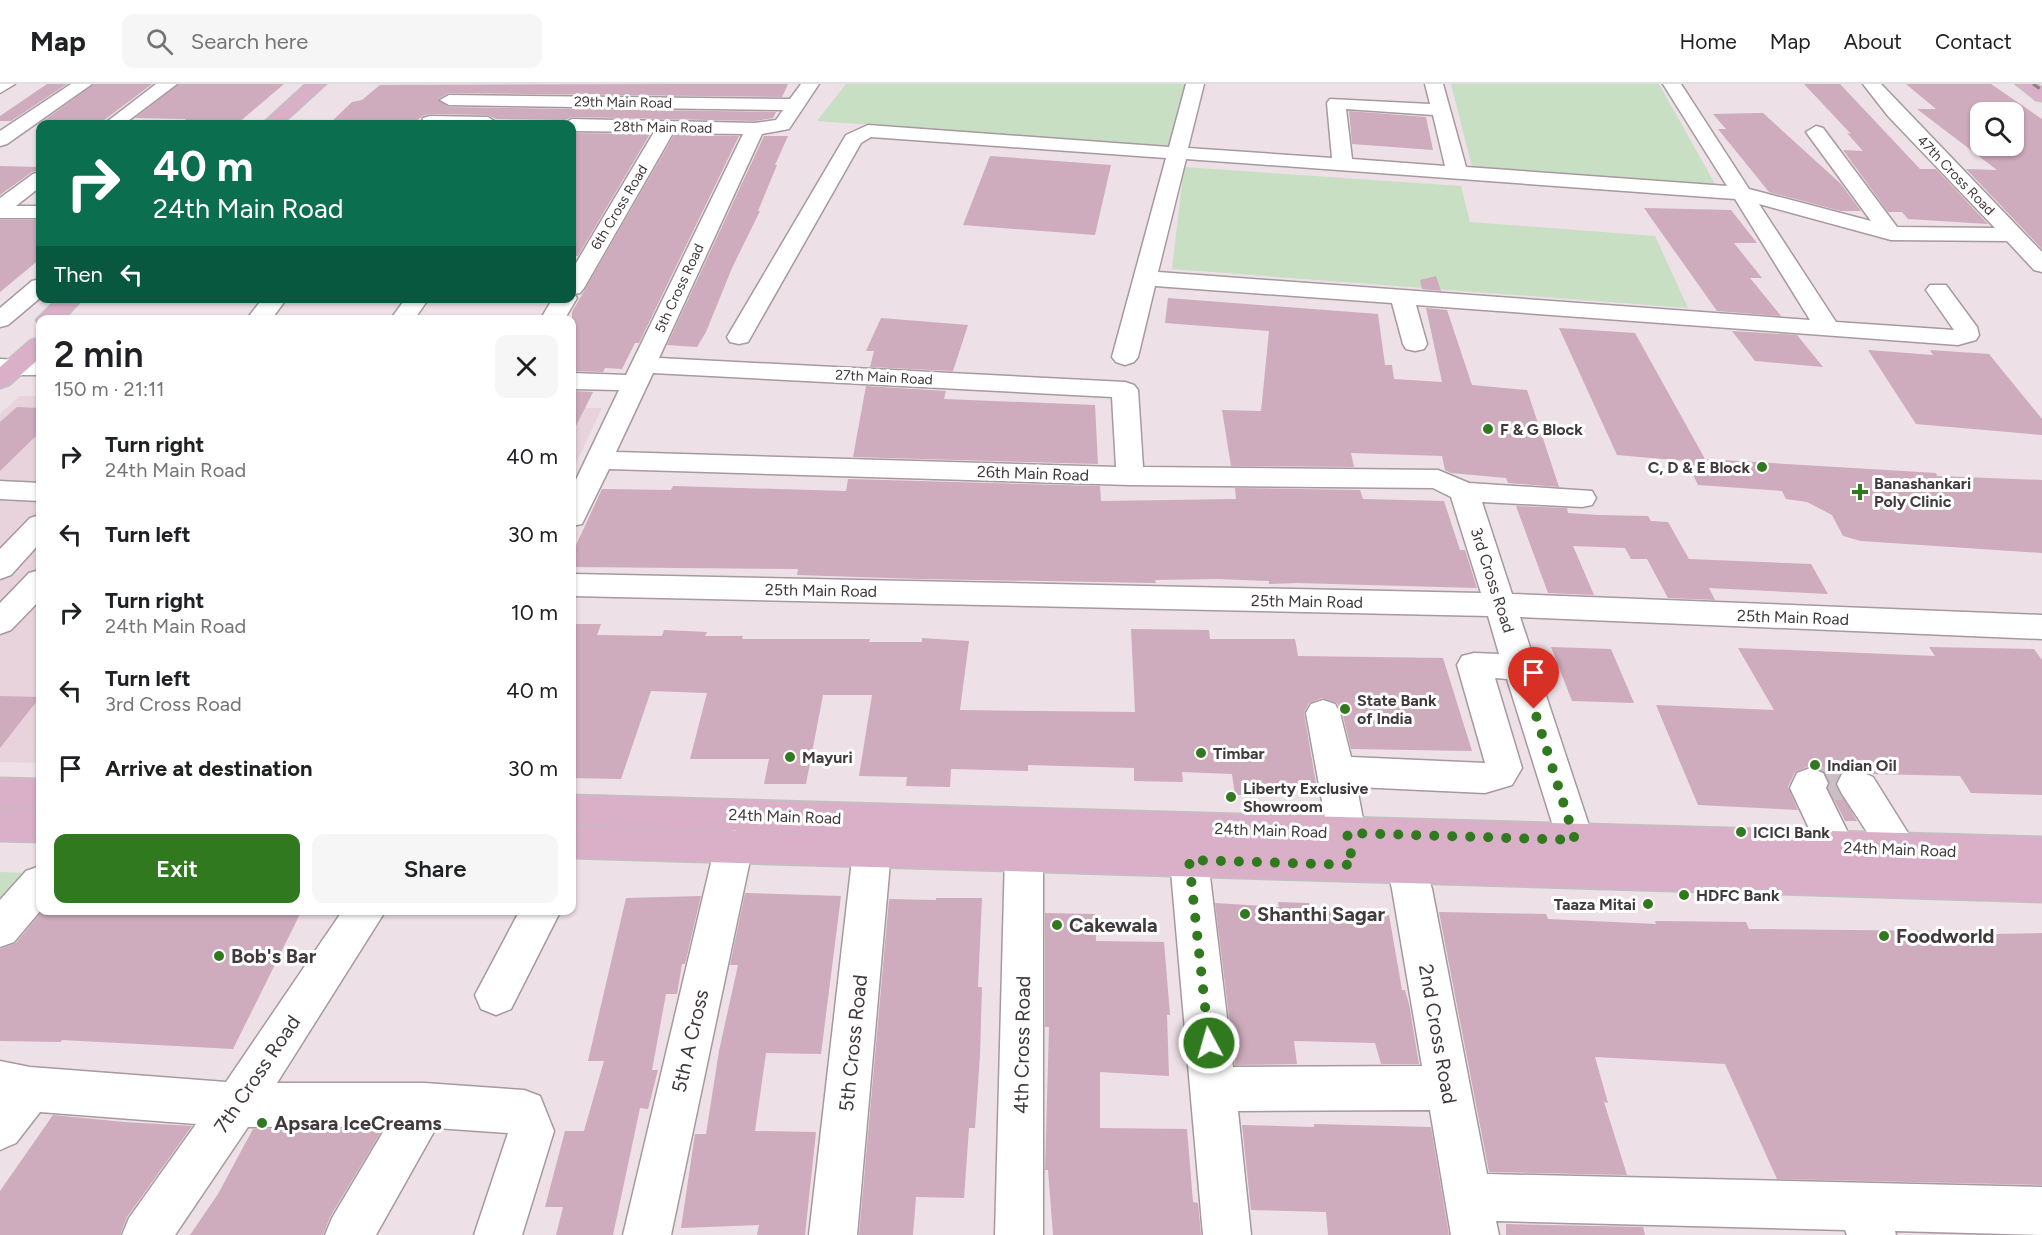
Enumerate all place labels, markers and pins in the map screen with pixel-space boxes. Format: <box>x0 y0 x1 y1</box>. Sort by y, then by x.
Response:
place label: F & G Block <box>1500 420 1583 439</box>
marker: F & G Block <box>1481 422 1495 436</box>
place label: C, D & E Block <box>1648 458 1750 477</box>
marker: C, D & E Block <box>1755 460 1769 474</box>
place label: Banashankari Poly Clinic <box>1874 474 1971 511</box>
marker: Banashankari Poly Clinic <box>1851 483 1869 501</box>
pin <box>1508 647 1559 709</box>
place label: State Bank of India <box>1357 691 1437 728</box>
marker: State Bank of India <box>1338 702 1352 716</box>
place label: Timbar <box>1213 744 1265 763</box>
marker: Timbar <box>1194 746 1208 760</box>
place label: Mayuri <box>802 748 853 767</box>
marker: Mayuri <box>783 750 797 764</box>
place label: Indian Oil <box>1827 756 1897 775</box>
marker: Indian Oil <box>1808 758 1822 772</box>
place label: Liberty Exclusive Showroom <box>1243 779 1368 816</box>
marker: Liberty Exclusive Showroom <box>1224 790 1238 804</box>
place label: ICICI Bank <box>1753 823 1830 842</box>
marker: ICICI Bank <box>1734 825 1748 839</box>
place label: HDFC Bank <box>1696 886 1780 905</box>
marker: HDFC Bank <box>1677 888 1691 902</box>
place label: Taaza Mitai <box>1554 895 1636 914</box>
marker: Taaza Mitai <box>1641 897 1655 911</box>
place label: Shanthi Sagar <box>1257 902 1385 926</box>
marker: Shanthi Sagar <box>1238 907 1252 921</box>
place label: Cakewala <box>1069 913 1158 937</box>
marker: Cakewala <box>1050 918 1064 932</box>
place label: Foodworld <box>1896 924 1994 948</box>
marker: Foodworld <box>1877 929 1891 943</box>
place label: Bob's Bar <box>231 944 317 968</box>
marker: Bob's Bar <box>212 949 226 963</box>
place label: Apsara IceCreams <box>274 1111 442 1135</box>
marker: Apsara IceCreams <box>255 1116 269 1130</box>

